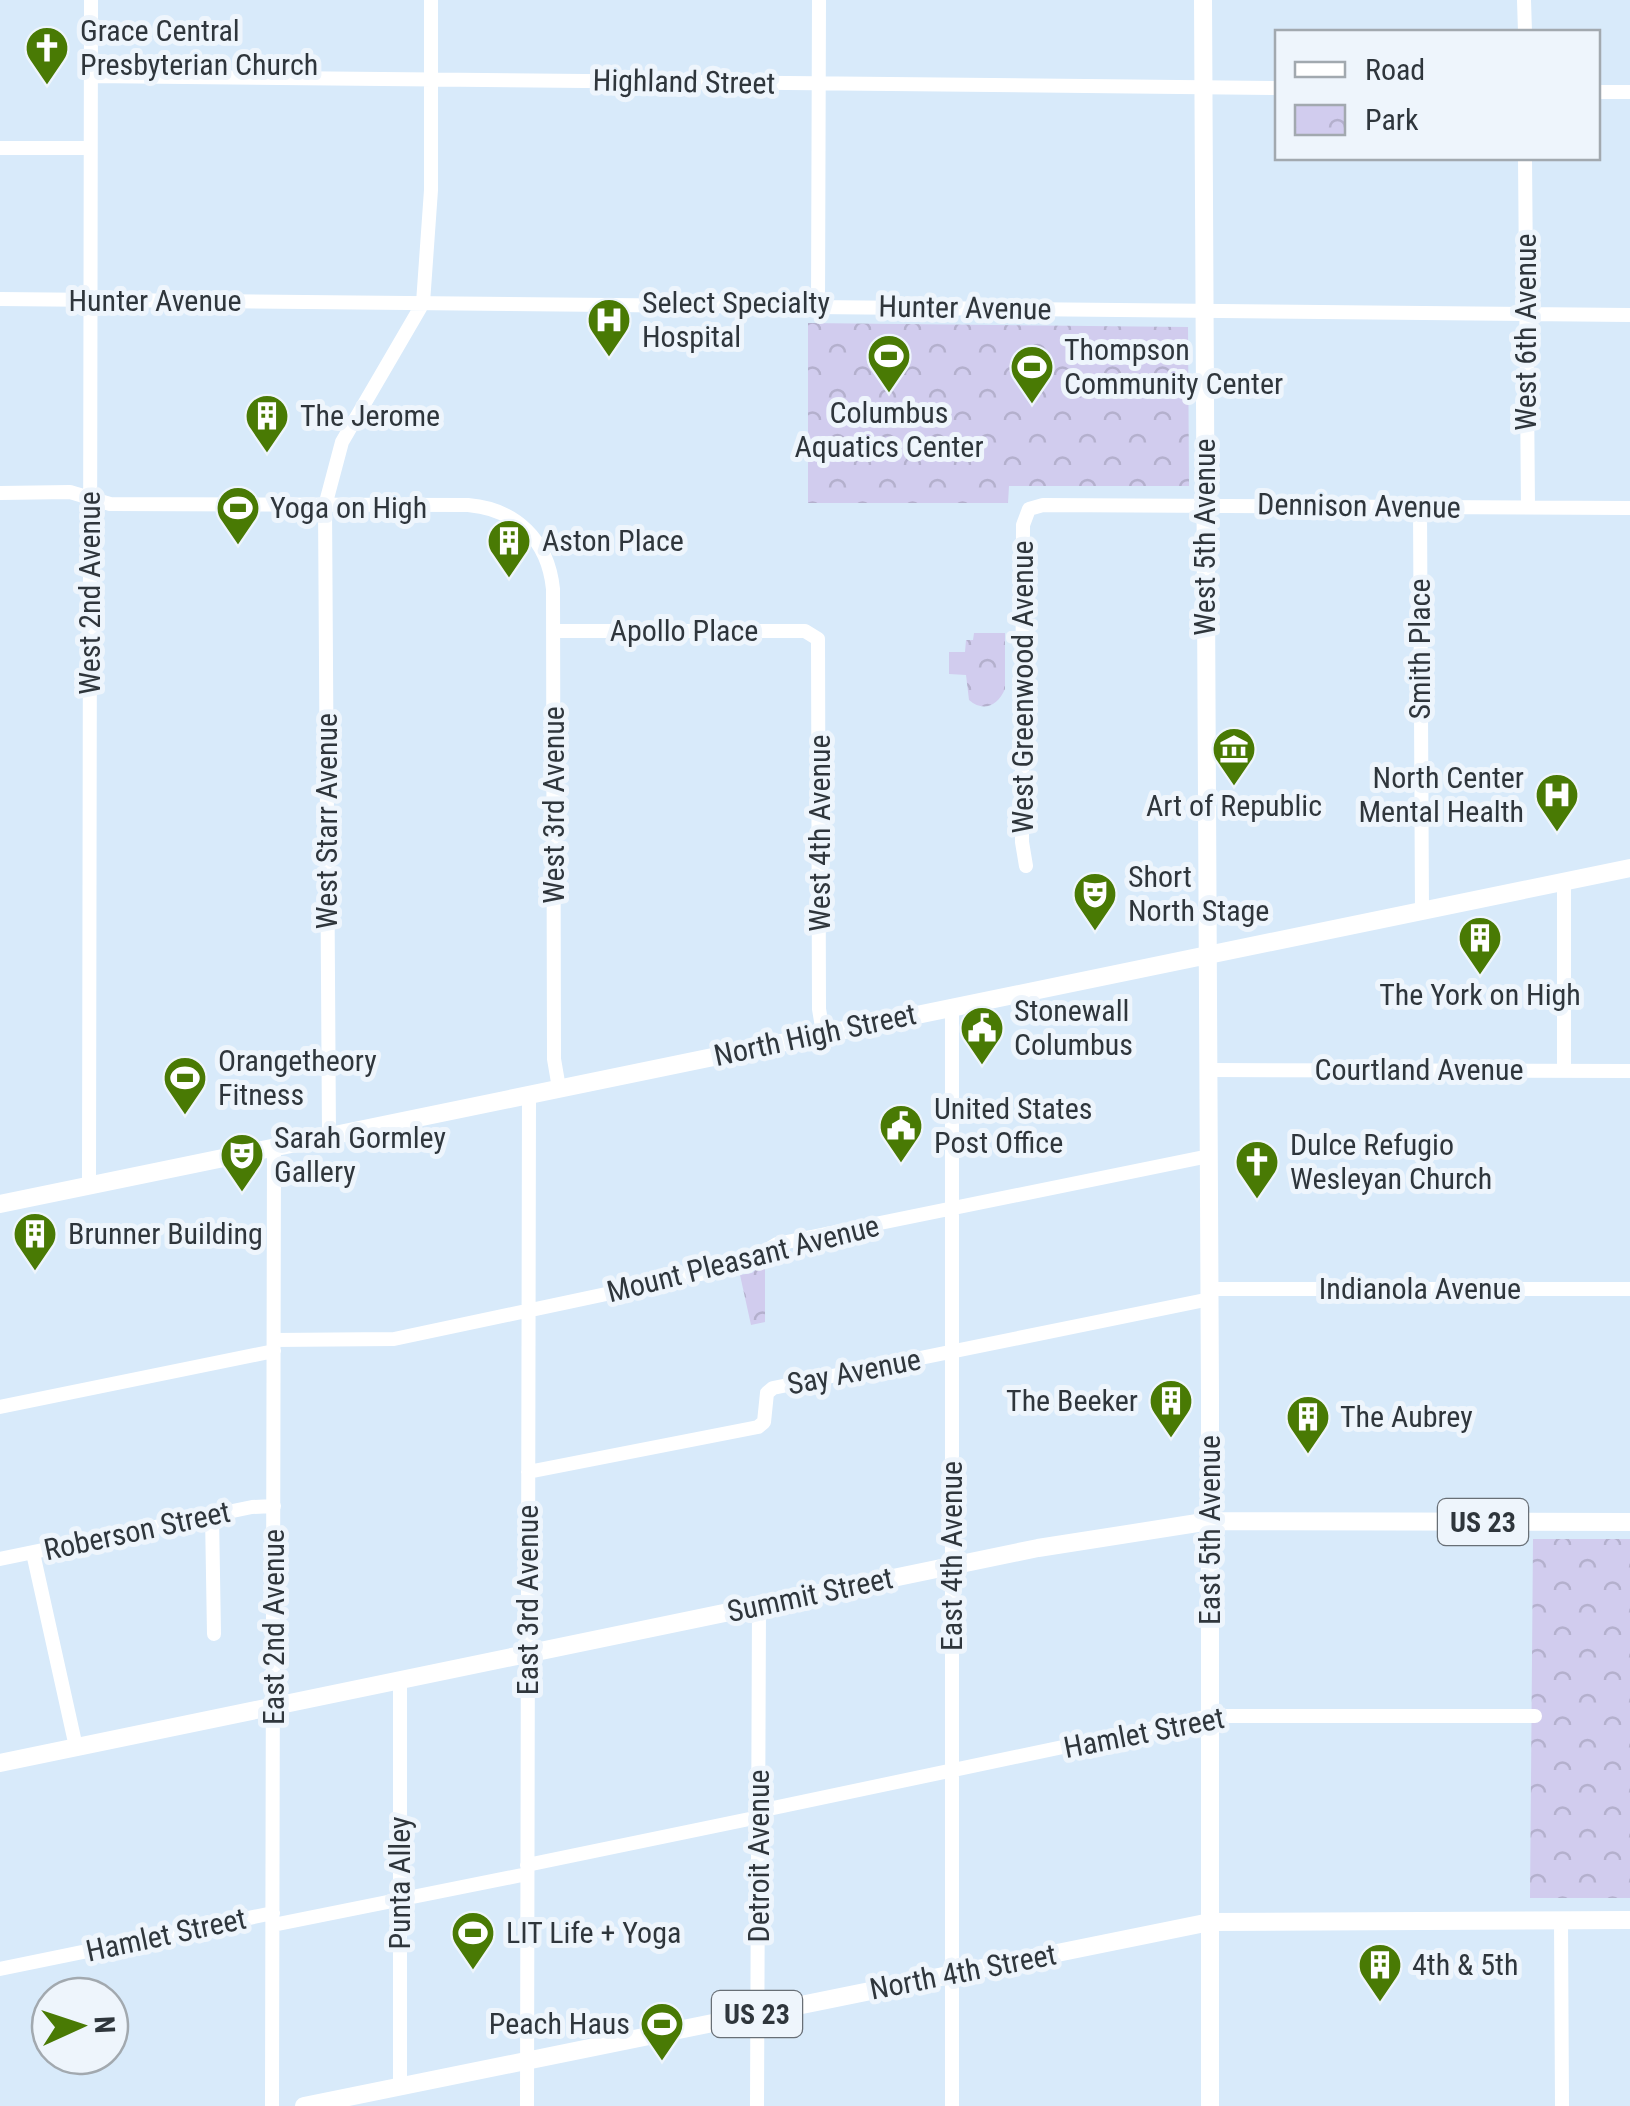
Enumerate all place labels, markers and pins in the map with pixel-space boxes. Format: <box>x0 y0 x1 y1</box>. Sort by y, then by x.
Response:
place label: Grace Central Presbyterian Church <box>80 13 318 82</box>
church icon: Grace Central Presbyterian Church <box>24 25 70 86</box>
place label: Select Specialty Hospital <box>642 285 830 354</box>
hospital icon: Select Specialty Hospital <box>586 297 632 358</box>
place label: Thompson Community Center <box>1064 332 1283 401</box>
sports icon: Columbus Aquatics Center <box>866 333 912 394</box>
sports icon: Thompson Community Center <box>1009 344 1055 405</box>
building icon: The Jerome <box>244 393 290 454</box>
place label: Columbus Aquatics Center <box>794 395 984 464</box>
place label: The Jerome <box>300 398 440 433</box>
sports icon: Yoga on High <box>215 485 261 546</box>
place label: Yoga on High <box>270 490 427 525</box>
building icon: Aston Place <box>486 518 532 579</box>
place label: Aston Place <box>542 523 684 558</box>
museum icon: Art of Republic <box>1211 726 1257 787</box>
place label: North Center Mental Health <box>1358 760 1524 829</box>
hospital icon: North Center Mental Health <box>1534 772 1580 833</box>
place label: Art of Republic <box>1146 788 1322 823</box>
place label: Short North Stage <box>1128 859 1269 928</box>
theatre icon: Short North Stage <box>1072 871 1118 932</box>
building icon: The York on High <box>1457 915 1503 976</box>
place label: The York on High <box>1379 977 1581 1012</box>
place label: Stonewall Columbus <box>1014 993 1133 1062</box>
public building icon: Stonewall Columbus <box>959 1005 1005 1066</box>
place label: Orangetheory Fitness <box>218 1043 377 1112</box>
sports icon: Orangetheory Fitness <box>162 1055 208 1116</box>
place label: United States Post Office <box>934 1091 1092 1160</box>
public building icon: United States Post Office <box>878 1103 924 1164</box>
place label: Sarah Gormley Gallery <box>274 1120 446 1189</box>
place label: Dulce Refugio Wesleyan Church <box>1290 1127 1492 1196</box>
theatre icon: Sarah Gormley Gallery <box>219 1132 265 1193</box>
church icon: Dulce Refugio Wesleyan Church <box>1234 1139 1280 1200</box>
building icon: Brunner Building <box>12 1211 58 1272</box>
place label: Brunner Building <box>68 1216 263 1251</box>
building icon: The Beeker <box>1148 1378 1194 1439</box>
place label: The Beeker <box>1006 1383 1138 1418</box>
building icon: The Aubrey <box>1285 1394 1331 1455</box>
place label: The Aubrey <box>1340 1399 1473 1434</box>
sports icon: LIT Life + Yoga <box>450 1910 496 1971</box>
place label: LIT Life + Yoga <box>506 1915 681 1950</box>
building icon: 4th & 5th <box>1357 1942 1403 2003</box>
place label: 4th & 5th <box>1412 1947 1518 1982</box>
sports icon: Peach Haus <box>639 2001 685 2062</box>
place label: Peach Haus <box>489 2006 630 2041</box>

